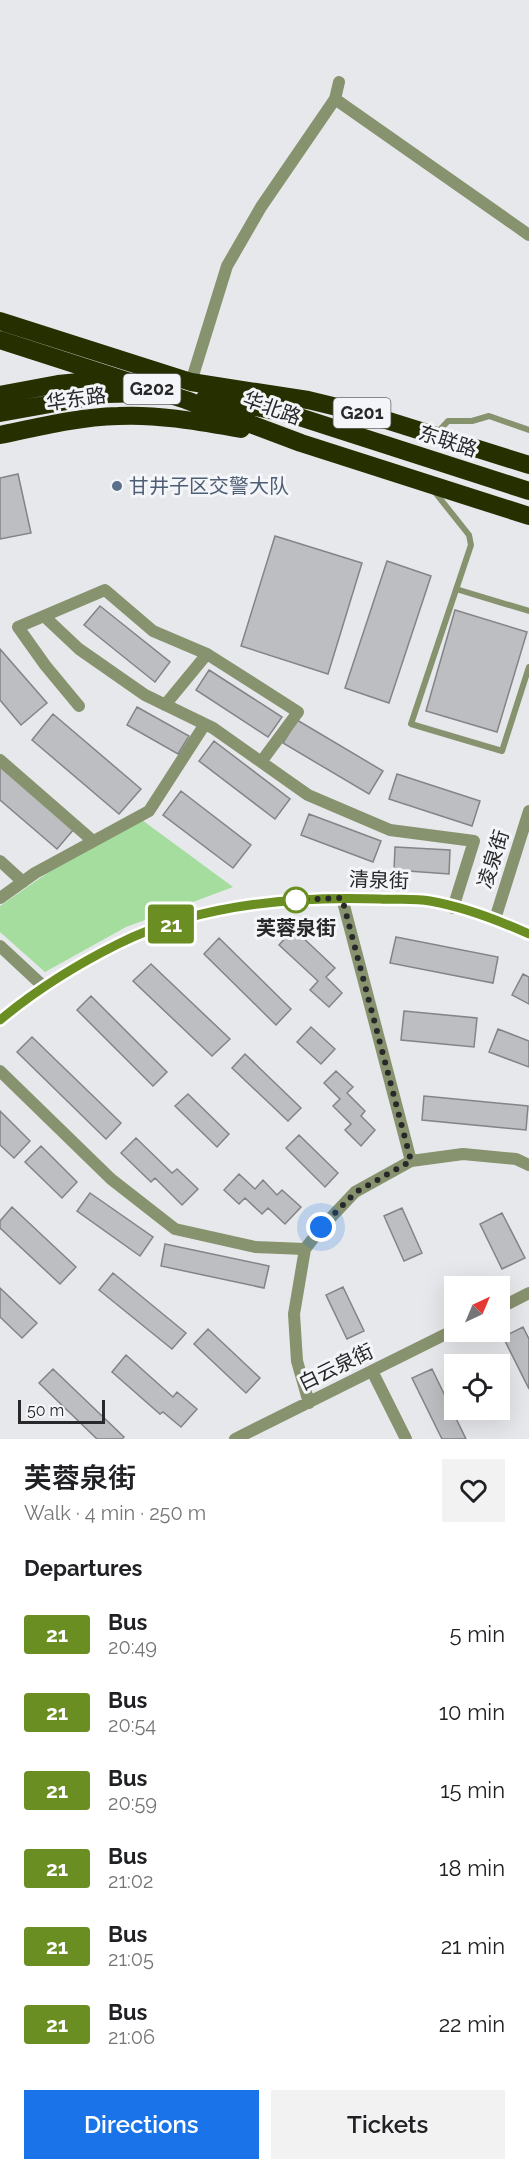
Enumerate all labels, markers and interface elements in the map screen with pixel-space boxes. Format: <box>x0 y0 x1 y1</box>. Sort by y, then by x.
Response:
road number: G202 <box>124 374 180 404</box>
street label: 华东路 <box>45 383 107 415</box>
street label: 华北路 <box>240 386 304 430</box>
road number: G201 <box>334 398 391 428</box>
street label: 东联路 <box>416 420 480 462</box>
place label: 甘井子区交警大队 <box>129 474 289 498</box>
marker: 甘井子区交警大队 <box>110 479 124 493</box>
street label: 凌泉街 <box>472 827 514 891</box>
street label: 清泉街 <box>349 867 409 893</box>
marker: 芙蓉泉街 <box>283 887 309 913</box>
line badge: 21 <box>144 904 198 944</box>
text: 21 <box>160 912 182 937</box>
place label: 芙蓉泉街 <box>256 916 336 940</box>
your location <box>306 1212 336 1242</box>
north arrow <box>444 1276 510 1342</box>
map controls <box>444 1276 510 1420</box>
street label: 白云泉街 <box>295 1339 377 1395</box>
button: locate <box>444 1354 510 1420</box>
scale bar <box>18 1397 105 1424</box>
text: 50 m <box>27 1401 64 1420</box>
button: heart <box>442 1459 505 1522</box>
text: 芙蓉泉街 <box>24 1462 136 1495</box>
text: Walk · 4 min · 250 m <box>24 1501 206 1525</box>
text: Departures <box>24 1555 142 1581</box>
text: Bus <box>108 1609 147 1635</box>
text: 5 min <box>450 1621 505 1647</box>
text: 21 <box>46 1622 68 1647</box>
text: 20:49 <box>108 1635 157 1659</box>
text: Bus <box>108 1687 147 1713</box>
text: 10 min <box>439 1699 505 1725</box>
text: 21 <box>46 1700 68 1725</box>
text: 20:54 <box>108 1713 156 1737</box>
text: Bus <box>108 1765 147 1791</box>
text: 15 min <box>440 1777 505 1803</box>
text: 21 <box>46 1778 68 1803</box>
text: 20:59 <box>108 1791 157 1815</box>
text: Bus <box>108 1843 147 1869</box>
text: 18 min <box>439 1855 505 1881</box>
text: 21 <box>46 1856 68 1881</box>
text: 21:02 <box>108 1869 153 1893</box>
text: Bus <box>108 1921 147 1947</box>
text: 21 min <box>441 1933 505 1959</box>
text: 21 <box>46 1934 68 1959</box>
text: 21:05 <box>108 1947 154 1971</box>
text: Bus <box>108 1999 147 2025</box>
text: 22 min <box>439 2011 505 2037</box>
text: 21 <box>46 2012 68 2037</box>
text: 21:06 <box>108 2025 155 2049</box>
button: Directions <box>24 2090 259 2159</box>
button: Tickets <box>271 2090 505 2159</box>

